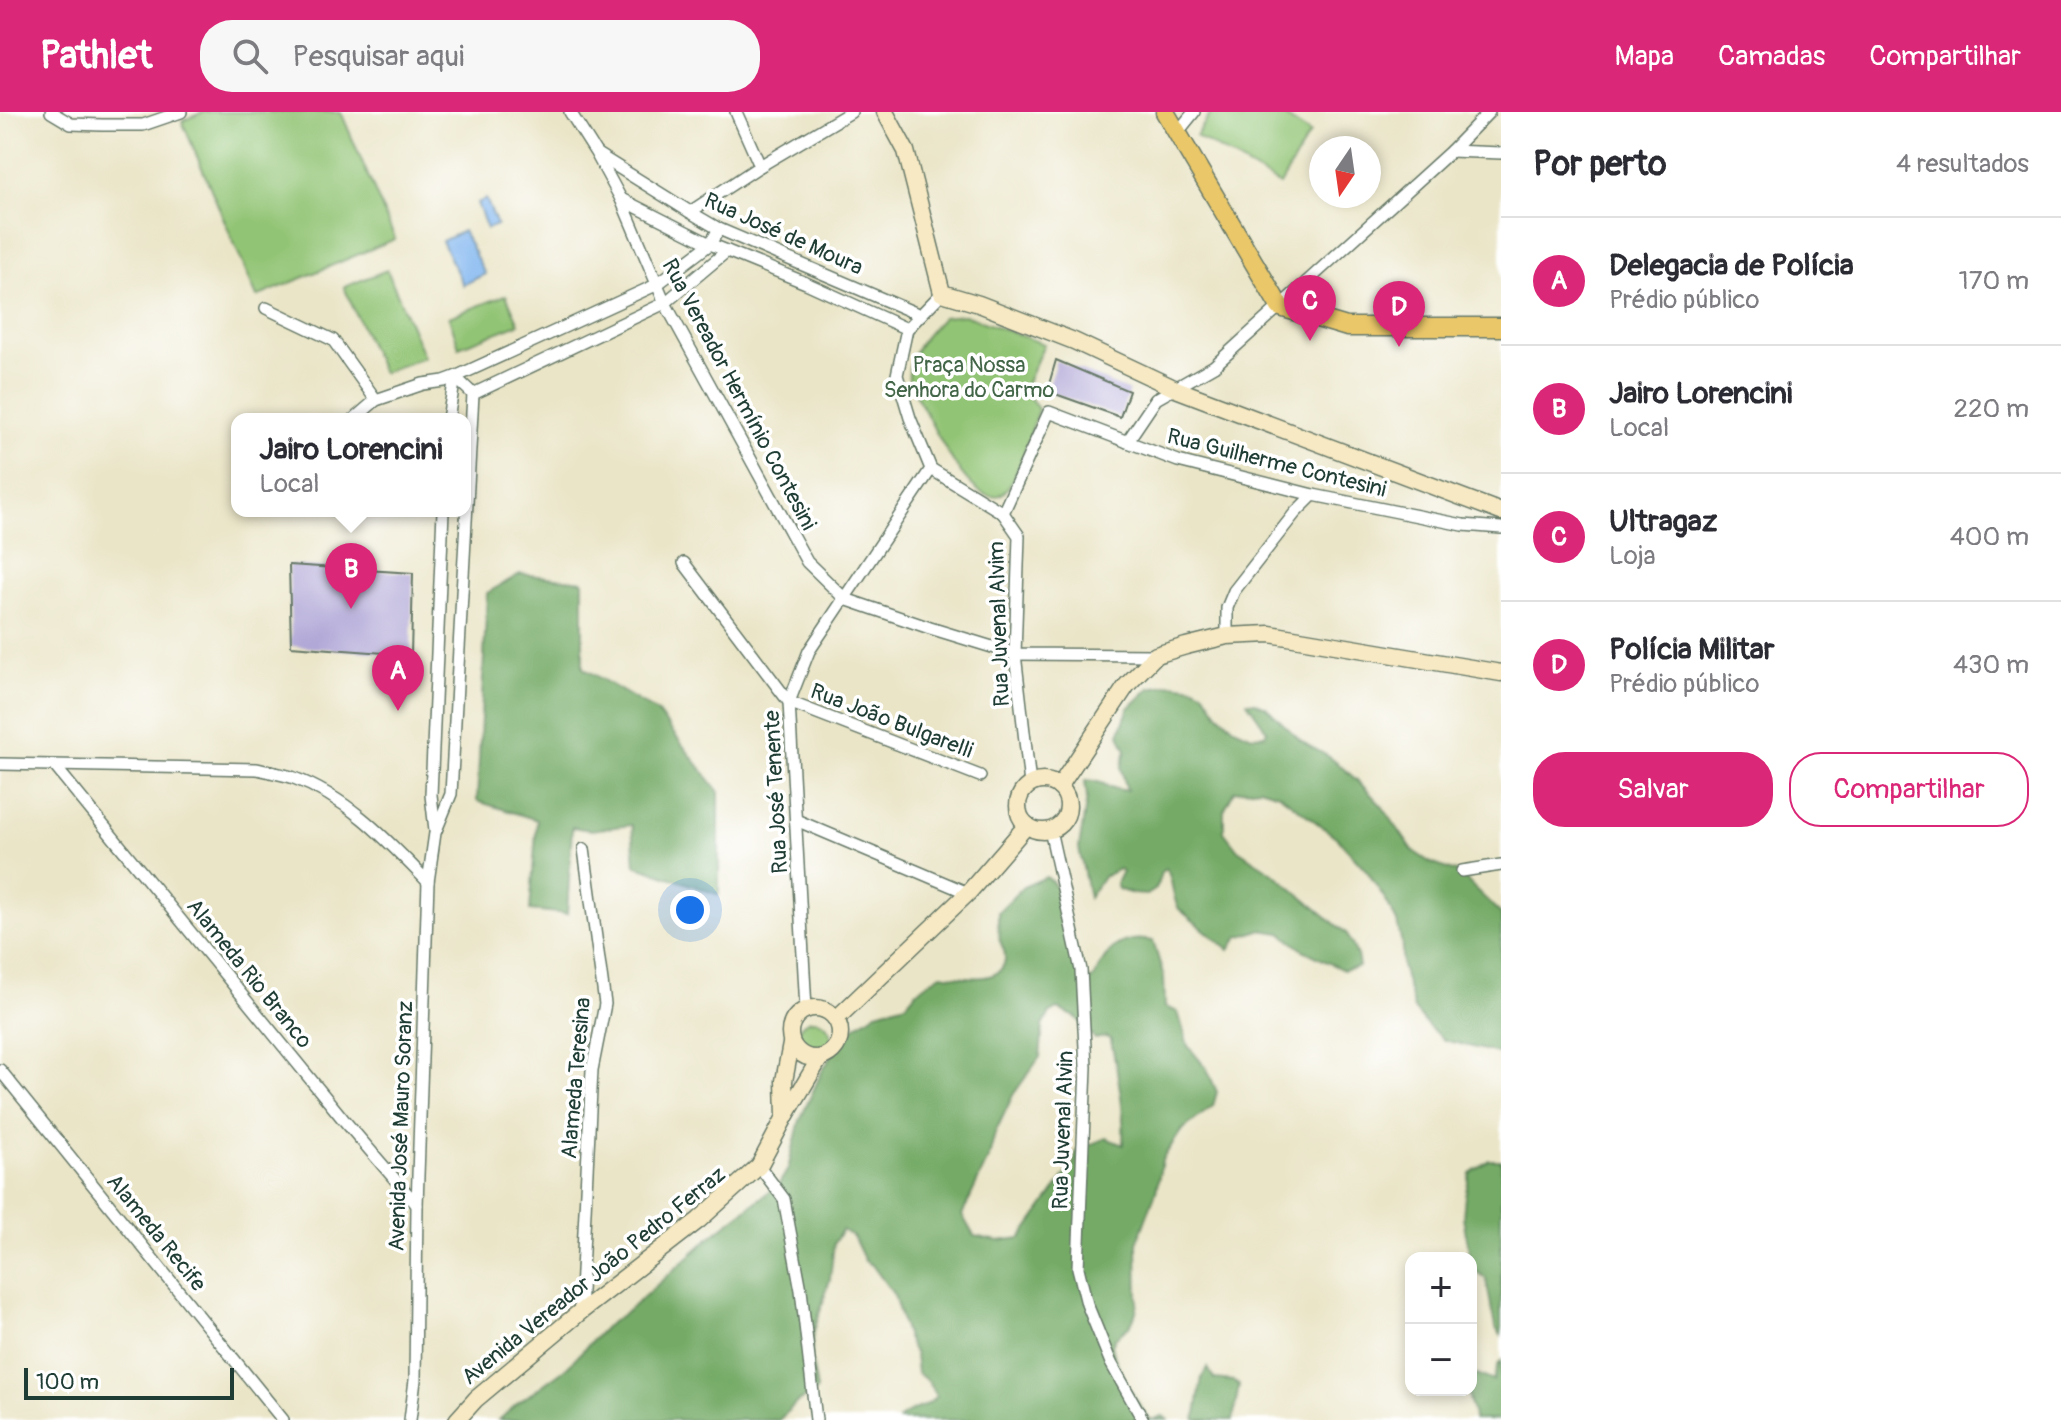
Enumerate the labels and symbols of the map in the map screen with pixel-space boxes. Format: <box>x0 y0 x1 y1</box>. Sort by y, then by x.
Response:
north arrow <box>1309 136 1381 208</box>
street label: Rua José de Moura <box>700 186 867 281</box>
street label: Rua Vereador Hermínio Contesini <box>656 254 823 535</box>
pin: C <box>1284 275 1336 341</box>
pin: D <box>1373 281 1425 347</box>
park label: Praça Nossa Senhora do Carmo <box>884 351 1054 404</box>
street label: Rua Guilherme Contesini <box>1164 422 1389 504</box>
street label: Rua Juvenal Alvim <box>982 541 1016 707</box>
pin: B <box>325 543 377 609</box>
pin: A <box>372 645 424 711</box>
street label: Rua João Bulgarelli <box>806 677 977 765</box>
street label: Rua José Tenente <box>758 709 794 874</box>
your location <box>670 890 710 930</box>
street label: Alameda Rio Branco <box>180 893 318 1054</box>
street label: Alameda Teresina <box>555 996 597 1160</box>
street label: Avenida José Mauro Soranz <box>383 1000 419 1252</box>
street label: Rua Juvenal Alvin <box>1046 1050 1080 1210</box>
street label: Avenida Vereador João Pedro Ferraz <box>456 1161 731 1391</box>
street label: Alameda Recife <box>100 1168 212 1297</box>
scale bar <box>24 1364 234 1400</box>

